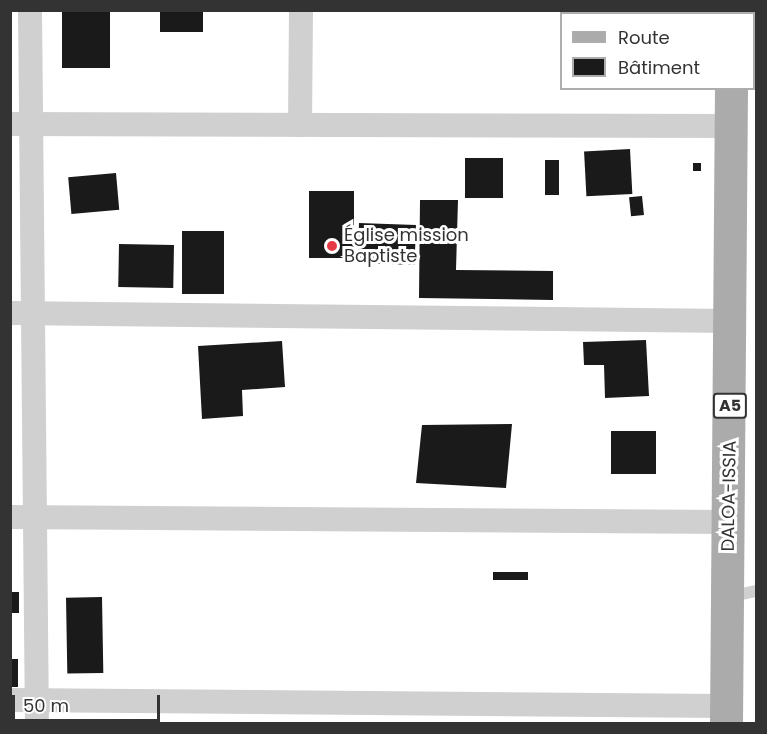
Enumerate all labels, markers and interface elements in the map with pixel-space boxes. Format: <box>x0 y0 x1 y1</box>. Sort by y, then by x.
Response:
legend <box>560 12 755 90</box>
text: Route <box>618 25 670 50</box>
text: Bâtiment <box>618 55 700 80</box>
place label: Église mission Baptiste <box>344 225 469 268</box>
marker: Église mission Baptiste <box>325 239 339 253</box>
road number: A5 <box>712 393 748 419</box>
street label: DALOA-ISSIA <box>717 440 741 552</box>
scale bar <box>15 683 164 721</box>
text: 50 m <box>23 693 69 718</box>

